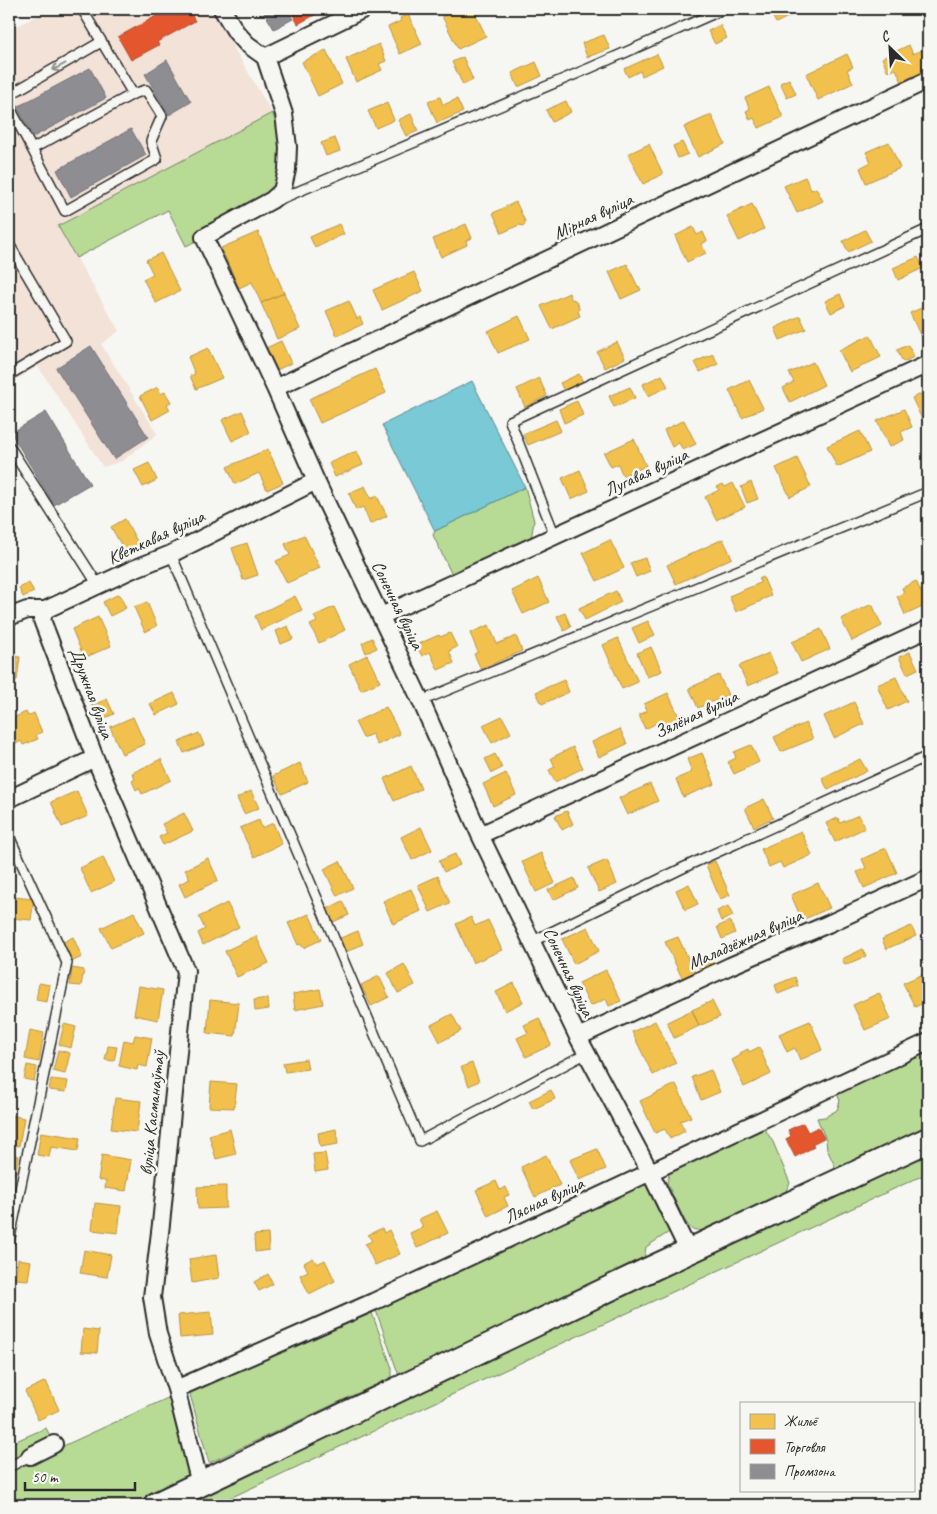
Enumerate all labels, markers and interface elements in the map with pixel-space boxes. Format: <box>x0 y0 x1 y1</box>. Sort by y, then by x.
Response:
north arrow <box>864 22 914 72</box>
text: С <box>878 27 893 46</box>
one-way arrow <box>52 63 67 72</box>
street label: Мірная вуліца <box>550 188 637 244</box>
street label: Лугавая вуліца <box>601 443 692 501</box>
street label: Кветкавая вуліца <box>104 504 209 569</box>
street label: Сонечная вуліца <box>367 557 429 654</box>
street label: Дружная вуліца <box>65 644 119 743</box>
street label: Зялёная вуліца <box>651 685 742 743</box>
street label: Маладзёжная вуліца <box>684 903 807 974</box>
street label: Сонечная вуліца <box>539 924 600 1021</box>
street label: вуліца Касманаўтаў <box>135 1048 170 1176</box>
street label: Лясная вуліца <box>501 1172 588 1228</box>
legend <box>740 1402 914 1492</box>
text: Жильё <box>784 1412 819 1431</box>
text: Торговля <box>784 1438 827 1457</box>
scale bar <box>25 1459 135 1491</box>
text: Промзона <box>784 1462 836 1481</box>
text: 50 m <box>32 1468 59 1487</box>

